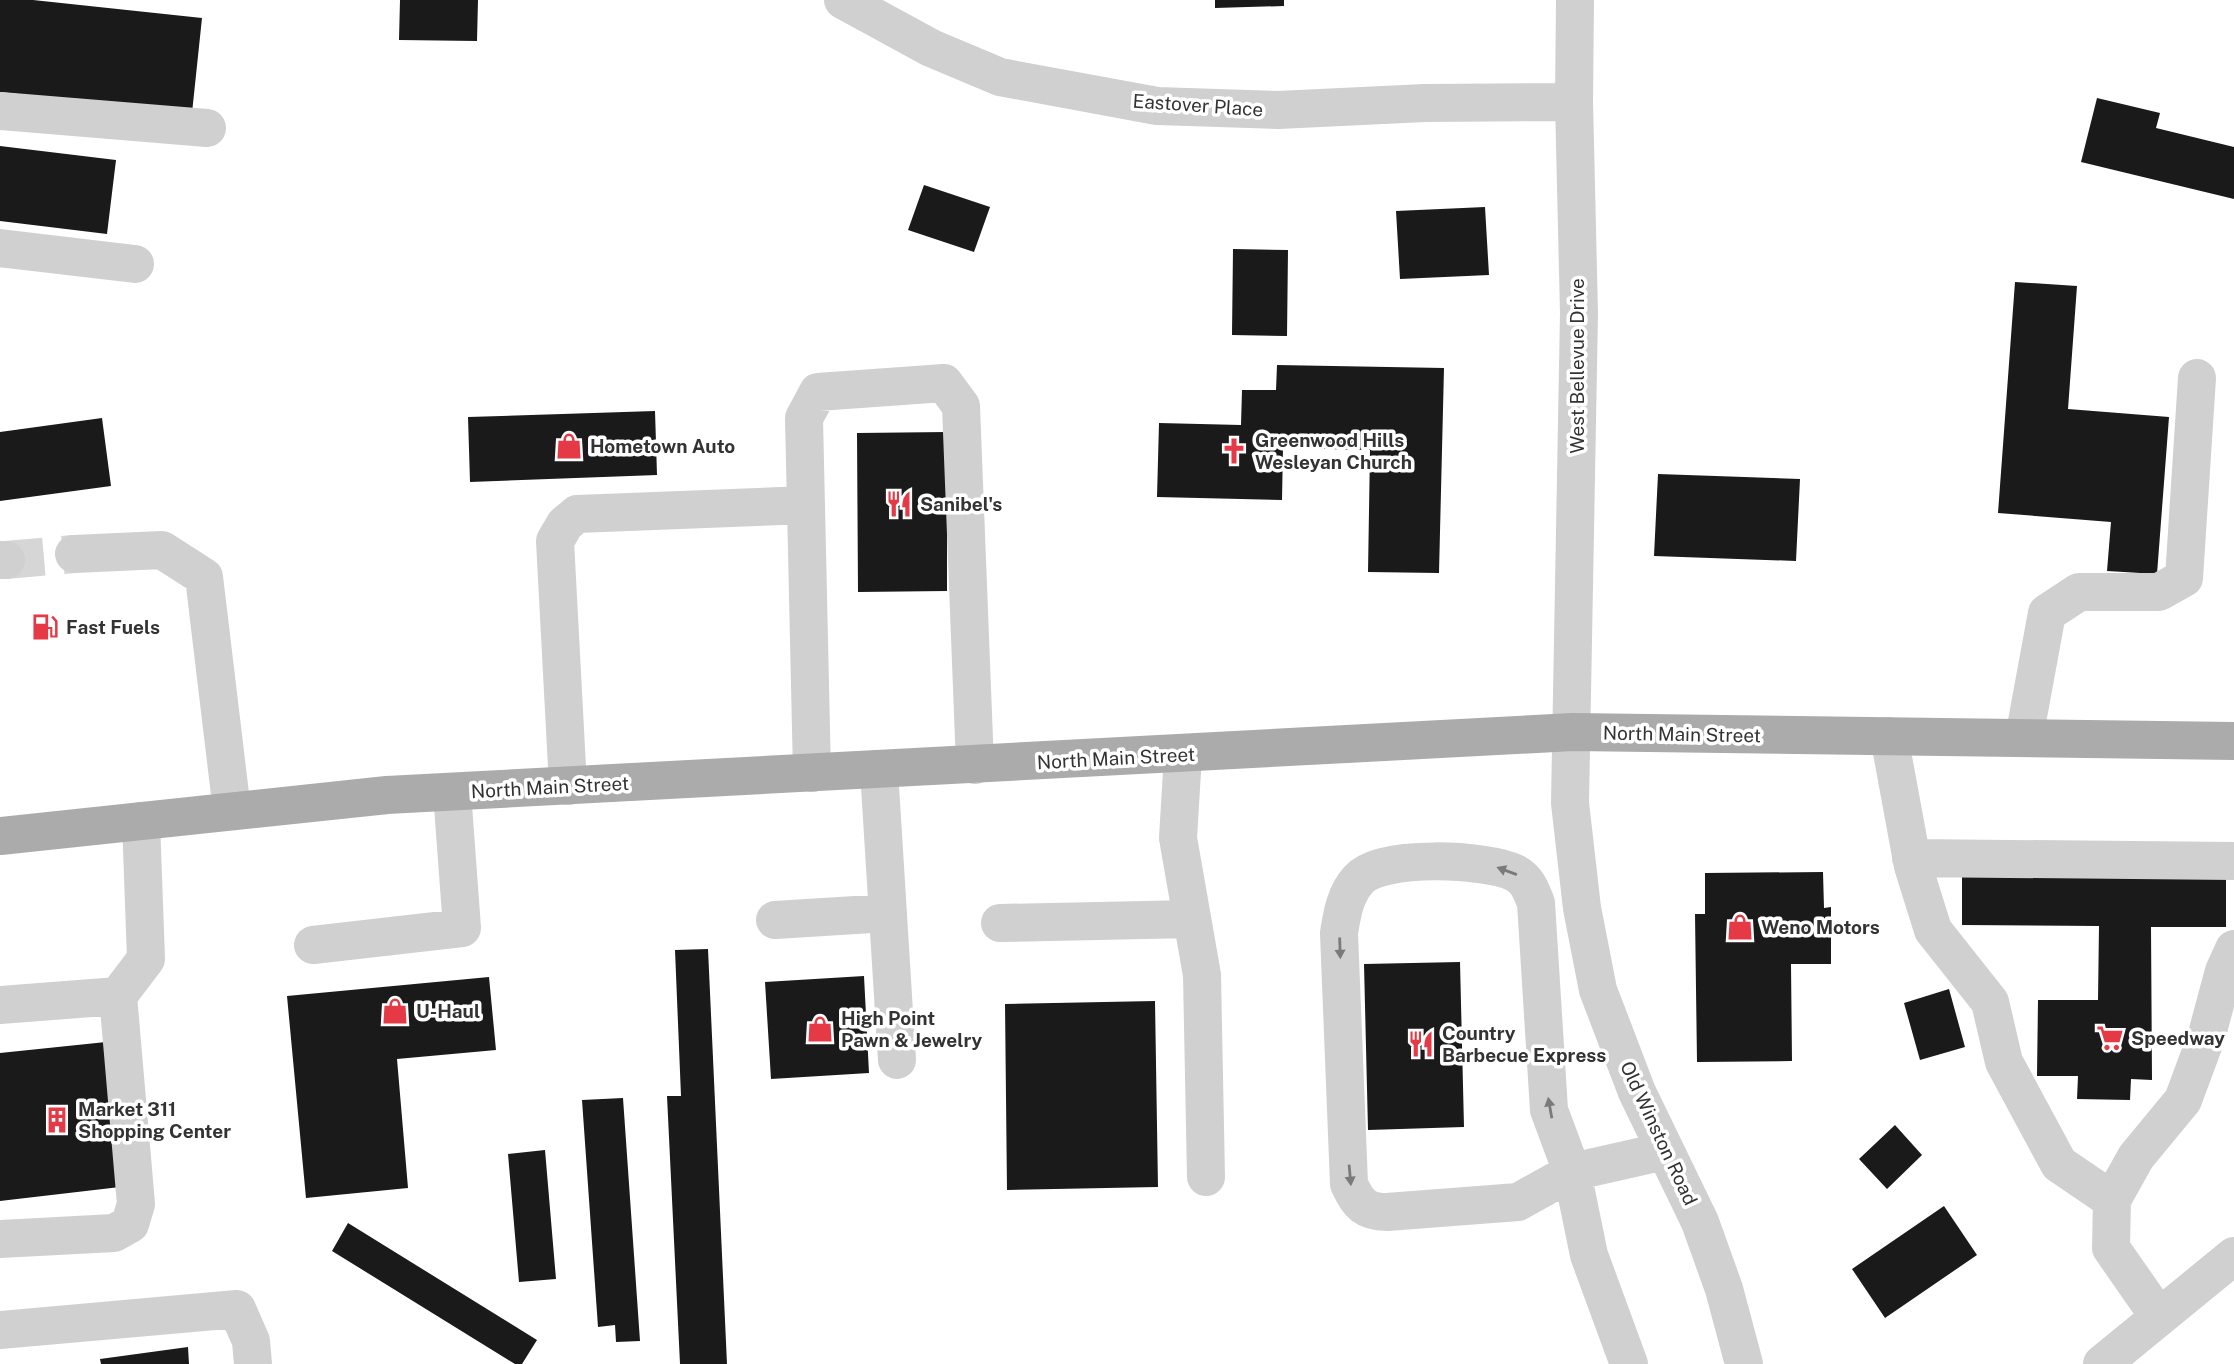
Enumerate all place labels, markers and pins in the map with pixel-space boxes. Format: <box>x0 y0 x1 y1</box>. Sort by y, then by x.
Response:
place label: Greenwood Hills Wesleyan Church <box>1255 429 1412 473</box>
shop icon: Hometown Auto <box>554 431 584 461</box>
place label: Hometown Auto <box>590 435 735 457</box>
church icon: Greenwood Hills Wesleyan Church <box>1219 436 1249 466</box>
restaurant icon: Sanibel's <box>884 489 914 519</box>
place label: Sanibel's <box>920 493 1002 515</box>
fuel station icon: Fast Fuels <box>30 612 60 642</box>
place label: Fast Fuels <box>66 616 160 638</box>
shop icon: Weno Motors <box>1725 912 1755 942</box>
place label: Weno Motors <box>1761 916 1880 938</box>
shop icon: U-Haul <box>380 996 410 1026</box>
place label: U-Haul <box>416 1000 480 1022</box>
place label: High Point Pawn & Jewelry <box>841 1007 982 1051</box>
shop icon: High Point Pawn & Jewelry <box>805 1014 835 1044</box>
place label: Country Barbecue Express <box>1442 1022 1606 1066</box>
supermarket icon: Speedway <box>2095 1023 2125 1053</box>
place label: Speedway <box>2131 1027 2225 1049</box>
restaurant icon: Country Barbecue Express <box>1406 1029 1436 1059</box>
place label: Market 311 Shopping Center <box>78 1098 231 1142</box>
building icon: Market 311 Shopping Center <box>42 1105 72 1135</box>

